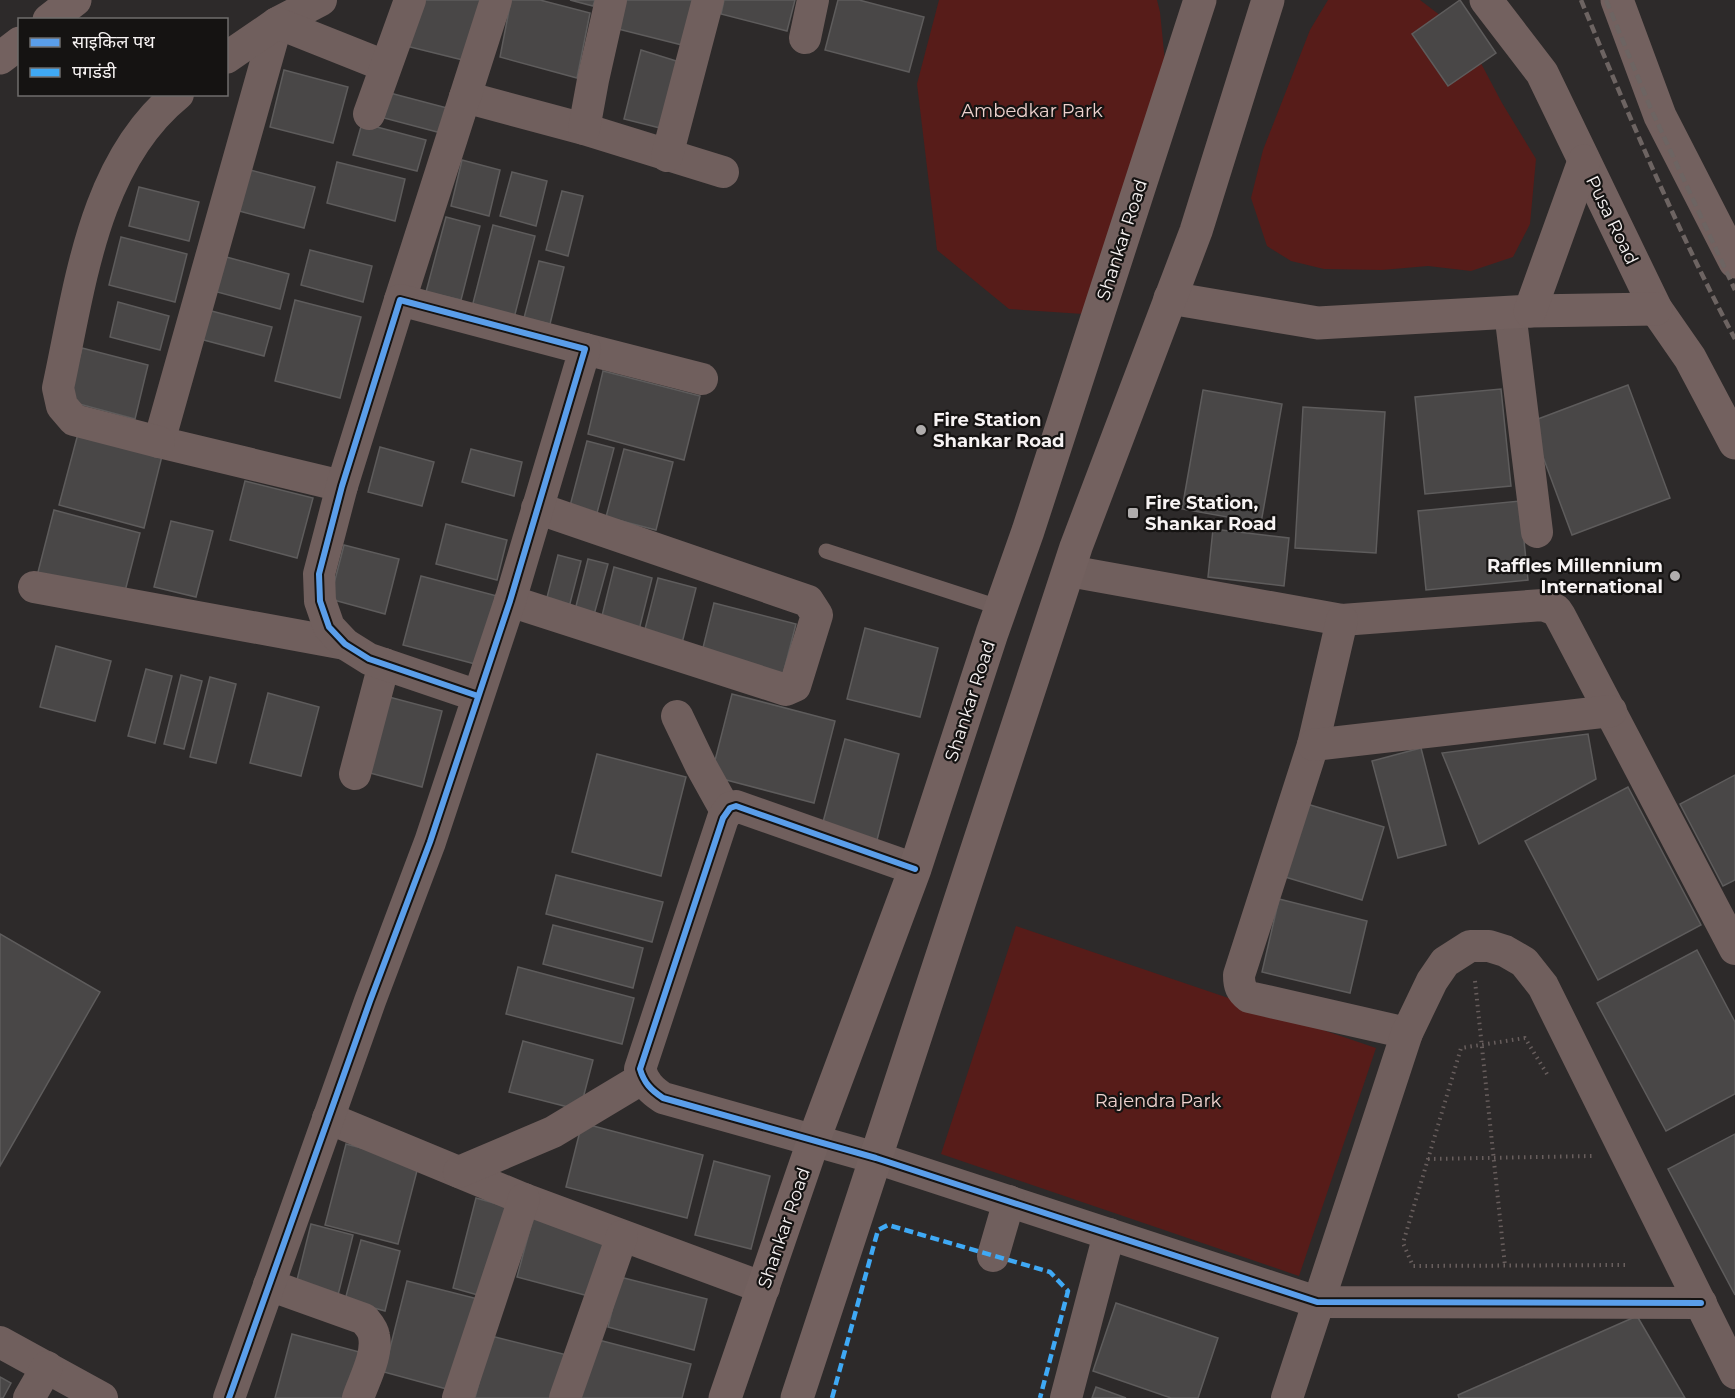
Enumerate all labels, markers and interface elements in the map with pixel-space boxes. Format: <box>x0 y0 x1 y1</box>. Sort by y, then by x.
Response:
legend <box>18 18 228 96</box>
text: साइकिल पथ <box>72 31 155 53</box>
text: पगडंडी <box>72 61 117 83</box>
park label: Ambedkar Park <box>961 100 1103 122</box>
street label: Pusa Road <box>1581 172 1643 268</box>
street label: Shankar Road <box>1092 177 1152 303</box>
place label: Fire Station Shankar Road <box>933 409 1065 452</box>
marker: Fire Station Shankar Road <box>914 423 928 437</box>
place label: Fire Station, Shankar Road <box>1145 492 1277 535</box>
marker: Fire Station, Shankar Road <box>1126 506 1140 520</box>
place label: Raffles Millennium International <box>1487 555 1663 598</box>
marker: Raffles Millennium International <box>1668 569 1682 583</box>
street label: Shankar Road <box>940 638 1000 764</box>
park label: Rajendra Park <box>1095 1090 1222 1112</box>
street label: Shankar Road <box>753 1165 815 1291</box>

